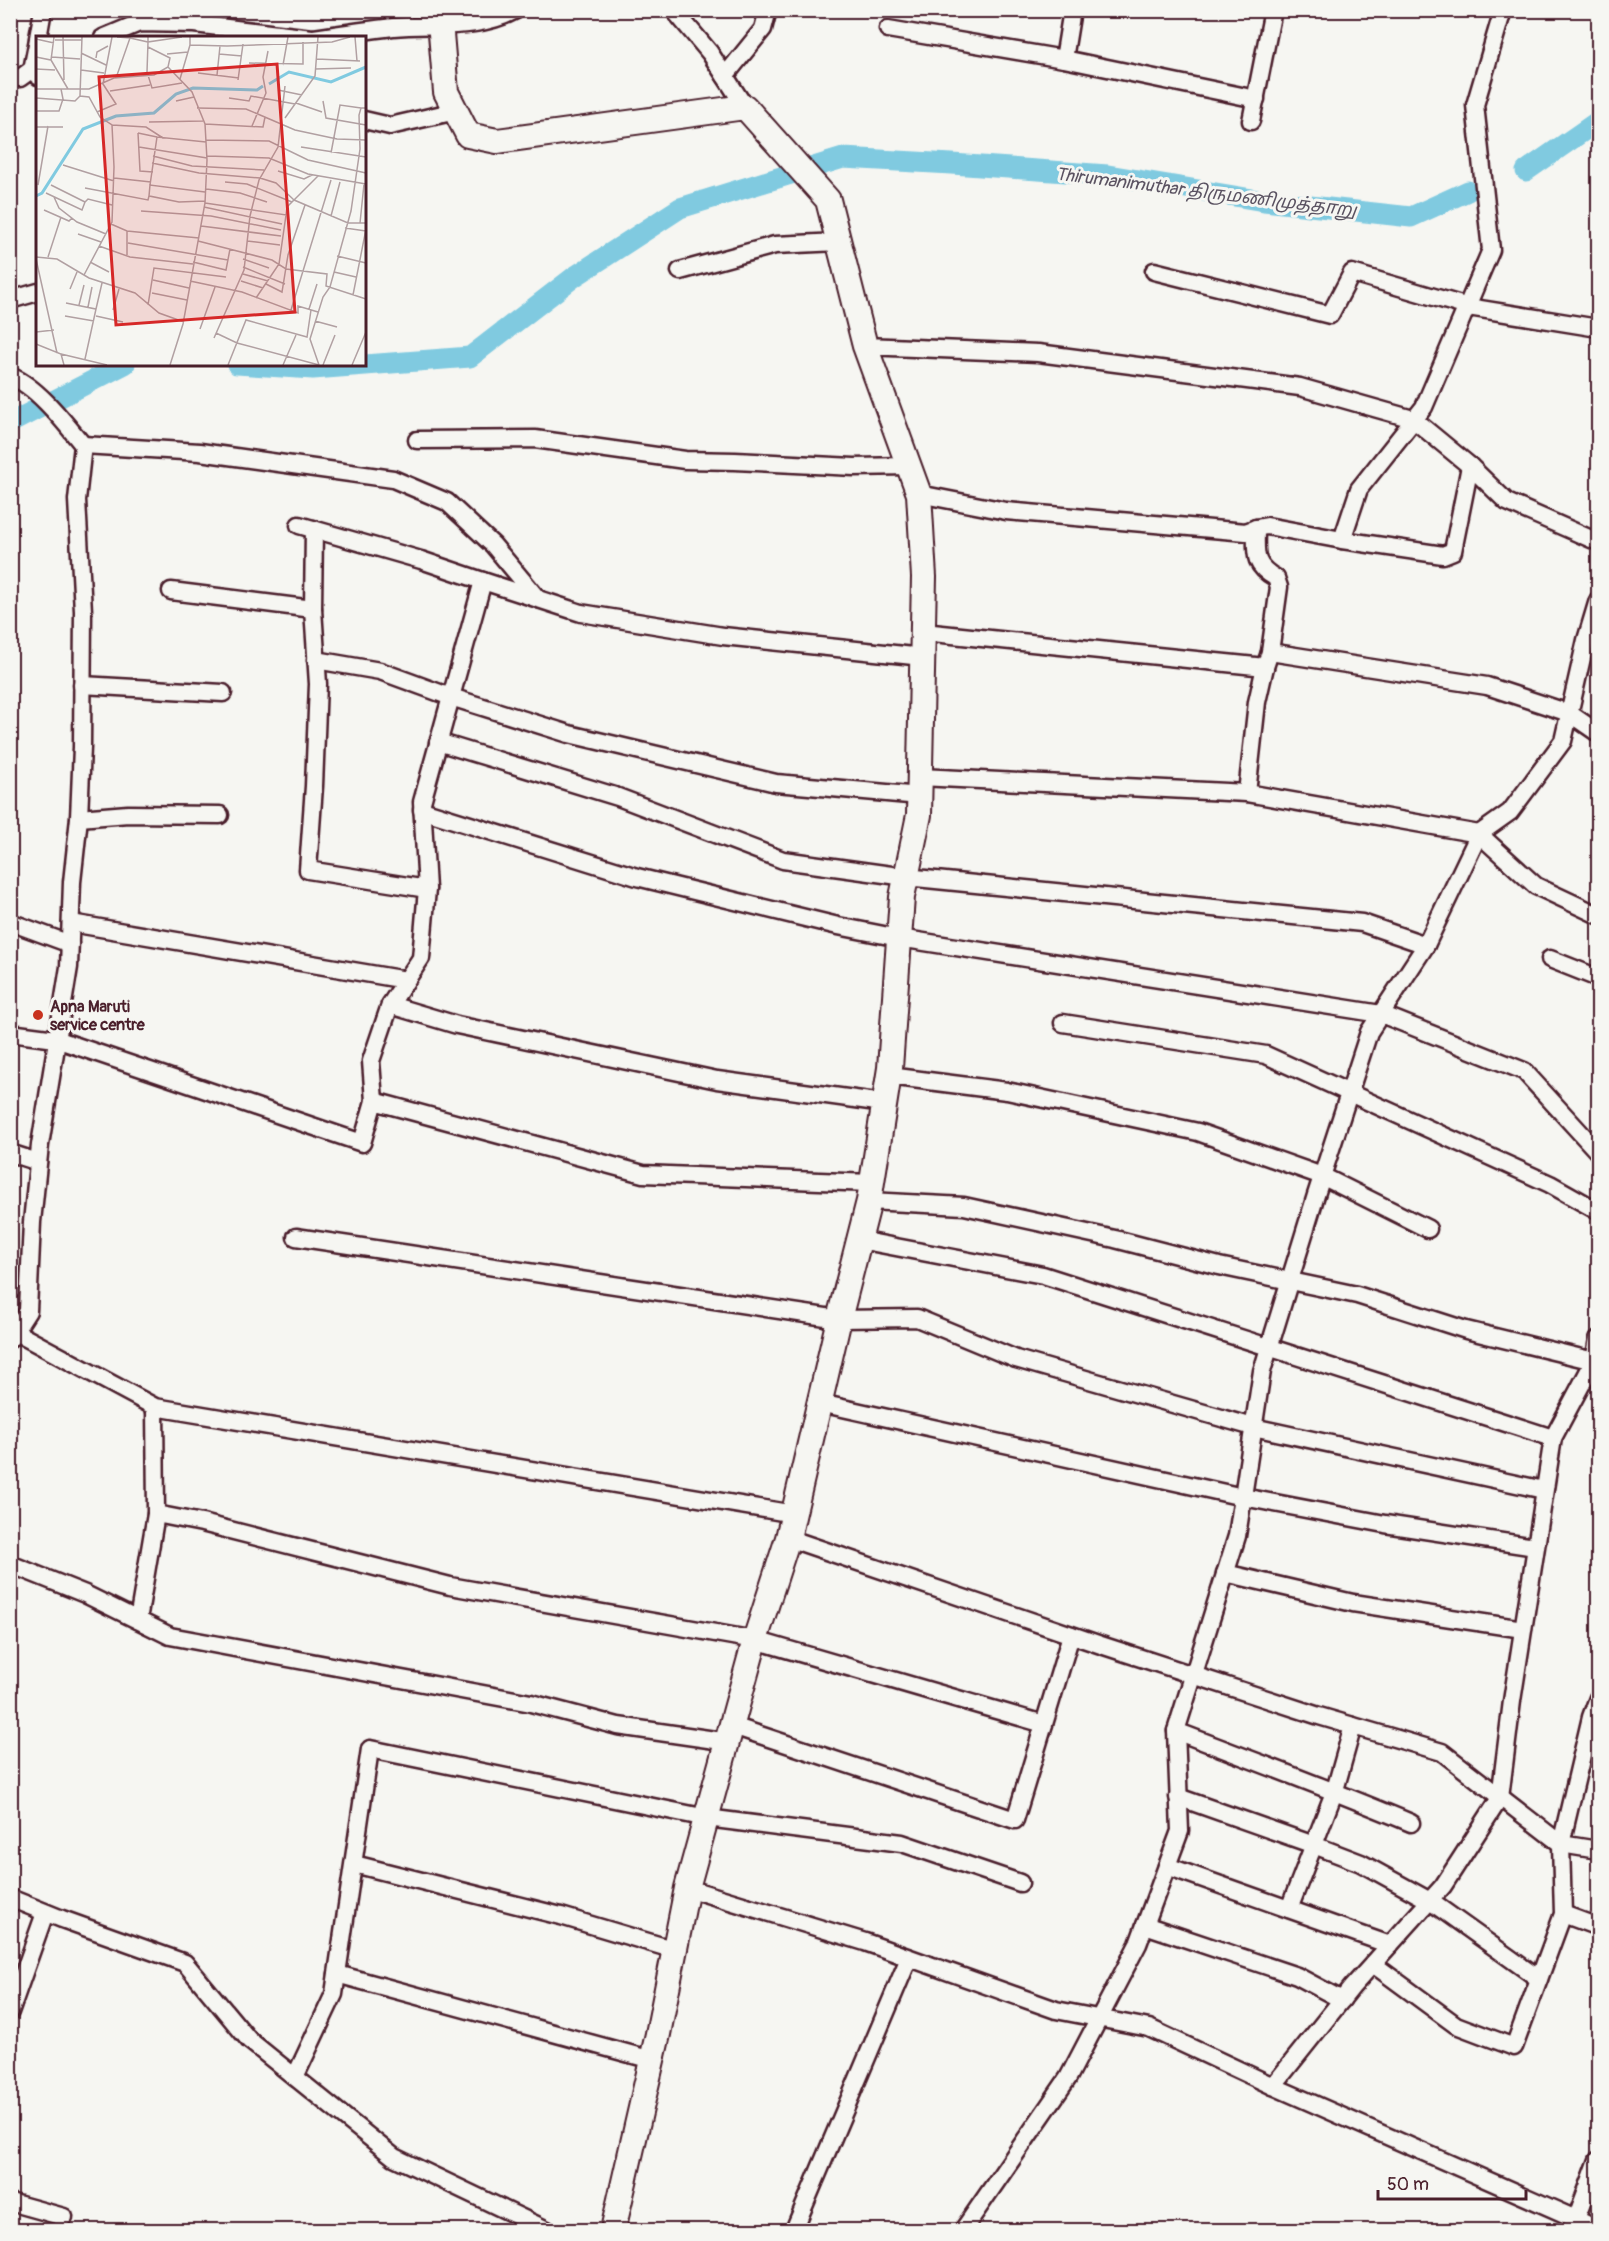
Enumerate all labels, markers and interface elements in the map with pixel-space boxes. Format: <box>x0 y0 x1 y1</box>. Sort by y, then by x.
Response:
inset map <box>36 36 366 366</box>
water label: Thirumanimuthar திருமணிமுத்தாறு <box>1054 163 1359 223</box>
place label: Apna Maruti service centre <box>50 997 146 1035</box>
marker: Apna Maruti service centre <box>31 1008 45 1022</box>
scale bar <box>1378 2163 1526 2201</box>
text: 50 m <box>1387 2173 1429 2196</box>

